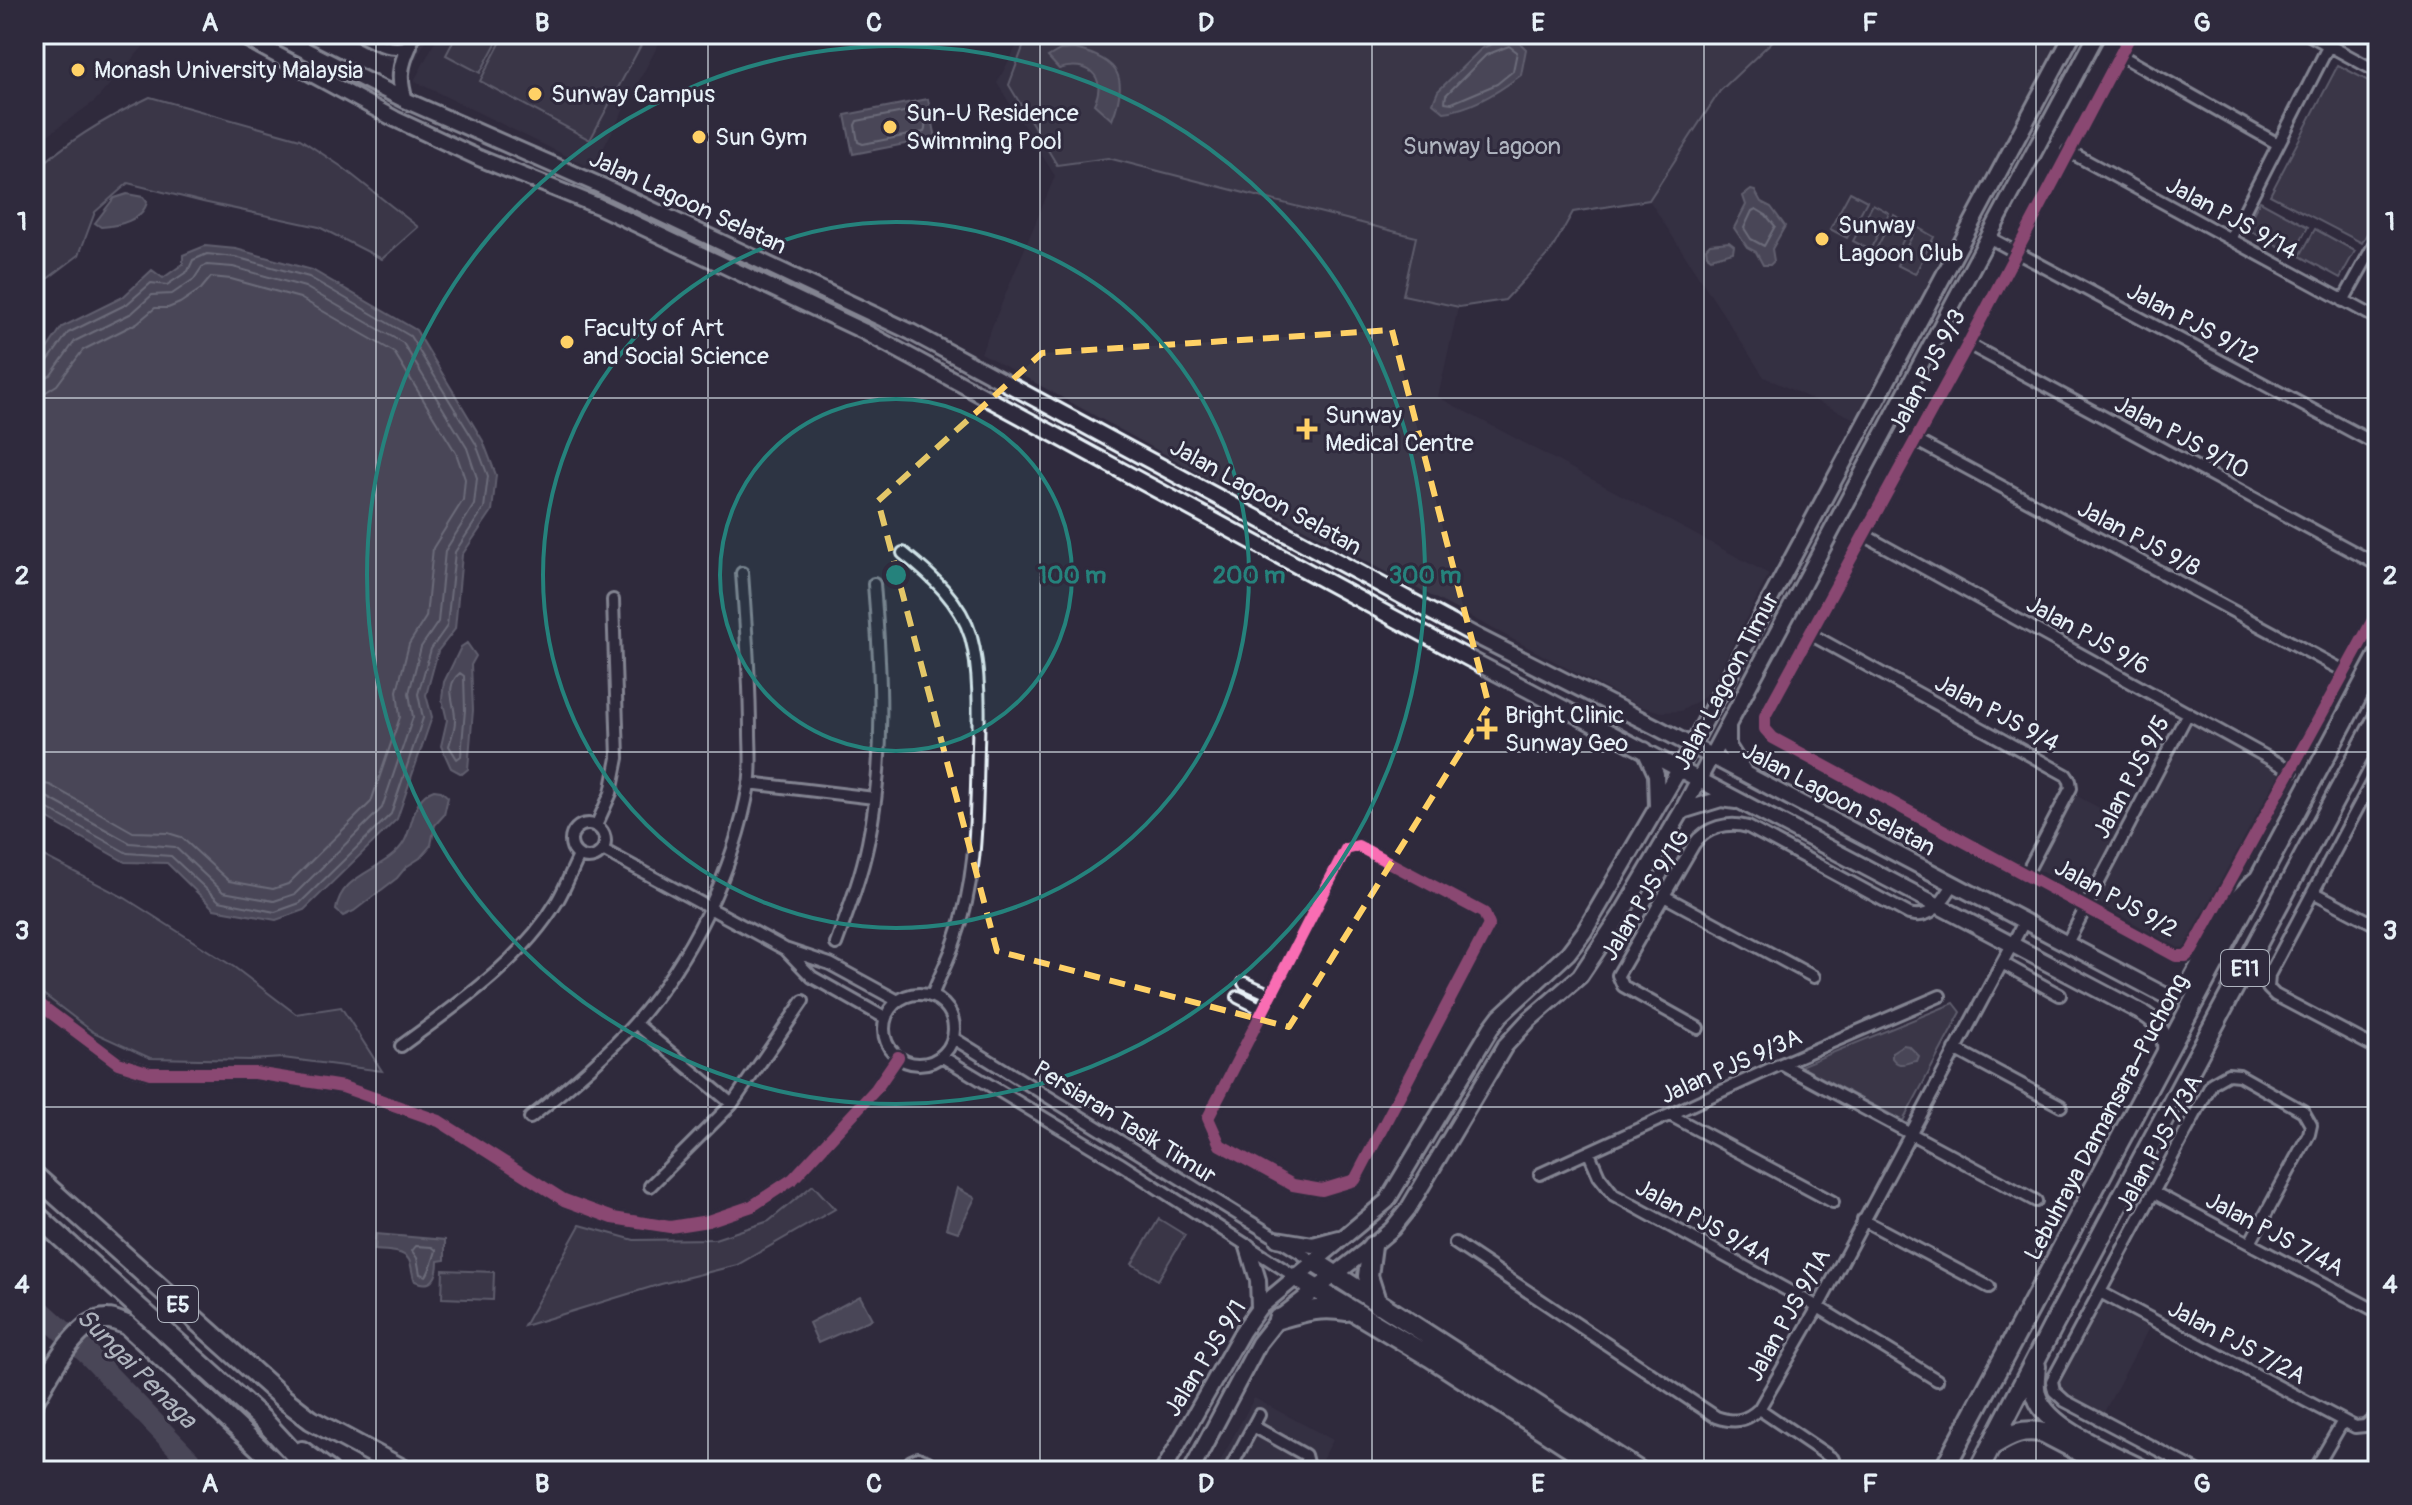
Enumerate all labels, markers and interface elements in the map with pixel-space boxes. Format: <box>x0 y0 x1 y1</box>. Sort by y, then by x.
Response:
text: A <box>202 7 219 39</box>
text: B <box>535 7 549 39</box>
text: C <box>866 7 882 39</box>
text: D <box>1198 7 1214 39</box>
text: E <box>1531 7 1545 39</box>
text: F <box>1862 7 1878 39</box>
text: G <box>2193 7 2211 39</box>
place label: Monash University Malaysia <box>94 56 363 85</box>
marker: Monash University Malaysia <box>69 61 87 79</box>
place label: Sunway Campus <box>551 80 715 109</box>
marker: Sunway Campus <box>526 85 544 103</box>
place label: Sun-U Residence Swimming Pool <box>906 99 1079 156</box>
marker: Sun-U Residence Swimming Pool <box>881 118 899 136</box>
place label: Sun Gym <box>715 123 807 152</box>
marker: Sun Gym <box>690 128 708 146</box>
park label: Sunway Lagoon <box>1403 132 1561 161</box>
street label: Jalan Lagoon Selatan <box>585 144 791 261</box>
street label: Jalan PJS 9/14 <box>2161 170 2303 267</box>
text: 1 <box>17 206 27 238</box>
text: 1 <box>2385 206 2395 238</box>
place label: Sunway Lagoon Club <box>1838 211 1963 268</box>
marker: Sunway Lagoon Club <box>1813 230 1831 248</box>
street label: Jalan PJS 9/12 <box>2122 277 2264 370</box>
street label: Jalan PJS 9/3 <box>1883 304 1972 438</box>
place label: Faculty of Art and Social Science <box>583 314 769 371</box>
marker: Faculty of Art and Social Science <box>558 333 576 351</box>
street label: Jalan PJS 9/10 <box>2109 390 2254 485</box>
place label: Sunway Medical Centre <box>1325 401 1474 458</box>
marker: Sunway Medical Centre <box>1296 418 1318 440</box>
street label: Jalan Lagoon Selatan <box>1165 433 1367 562</box>
street label: Jalan PJS 9/8 <box>2073 494 2205 583</box>
text: 2 <box>15 560 29 592</box>
text: 2 <box>2383 560 2397 592</box>
centre of rings <box>882 561 910 589</box>
text: 100 m <box>1038 561 1106 590</box>
text: 200 m <box>1213 561 1285 590</box>
text: 300 m <box>1389 561 1461 590</box>
street label: Jalan Lagoon Timur <box>1667 587 1786 775</box>
street label: Jalan PJS 9/6 <box>2021 590 2154 681</box>
street label: Jalan PJS 9/4 <box>1930 669 2064 758</box>
place label: Bright Clinic Sunway Geo <box>1505 701 1628 758</box>
street label: Jalan PJS 9/5 <box>2087 711 2176 844</box>
marker: Bright Clinic Sunway Geo <box>1476 718 1498 740</box>
street label: Jalan Lagoon Selatan <box>1737 736 1940 863</box>
street label: Jalan PJS 9/1G <box>1595 824 1696 966</box>
street label: Jalan PJS 9/2 <box>2049 853 2182 944</box>
text: 3 <box>15 915 29 947</box>
text: 3 <box>2383 915 2397 947</box>
road number: E11 <box>2221 950 2269 986</box>
street label: Lebuhraya Damansara–Puchong <box>2018 969 2195 1266</box>
street label: Jalan PJS 9/3A <box>1656 1022 1806 1111</box>
street label: Persiaran Tasik Timur <box>1028 1055 1222 1191</box>
street label: Jalan PJS 7/3A <box>2110 1070 2209 1217</box>
street label: Jalan PJS 9/4A <box>1630 1173 1777 1272</box>
street label: Jalan PJS 7/4A <box>2201 1186 2349 1283</box>
street label: Jalan PJS 9/1A <box>1740 1244 1837 1387</box>
text: 4 <box>14 1269 30 1301</box>
text: 4 <box>2382 1269 2398 1301</box>
road number: E5 <box>158 1286 198 1322</box>
street label: Jalan PJS 7/2A <box>2163 1294 2311 1391</box>
street label: Jalan PJS 9/1 <box>1158 1295 1253 1422</box>
water label: Sungai Penaga <box>69 1302 204 1437</box>
text: A <box>202 1468 219 1500</box>
text: B <box>535 1468 549 1500</box>
text: C <box>866 1468 882 1500</box>
text: D <box>1198 1468 1214 1500</box>
text: E <box>1531 1468 1545 1500</box>
text: F <box>1862 1468 1878 1500</box>
text: G <box>2193 1468 2211 1500</box>

